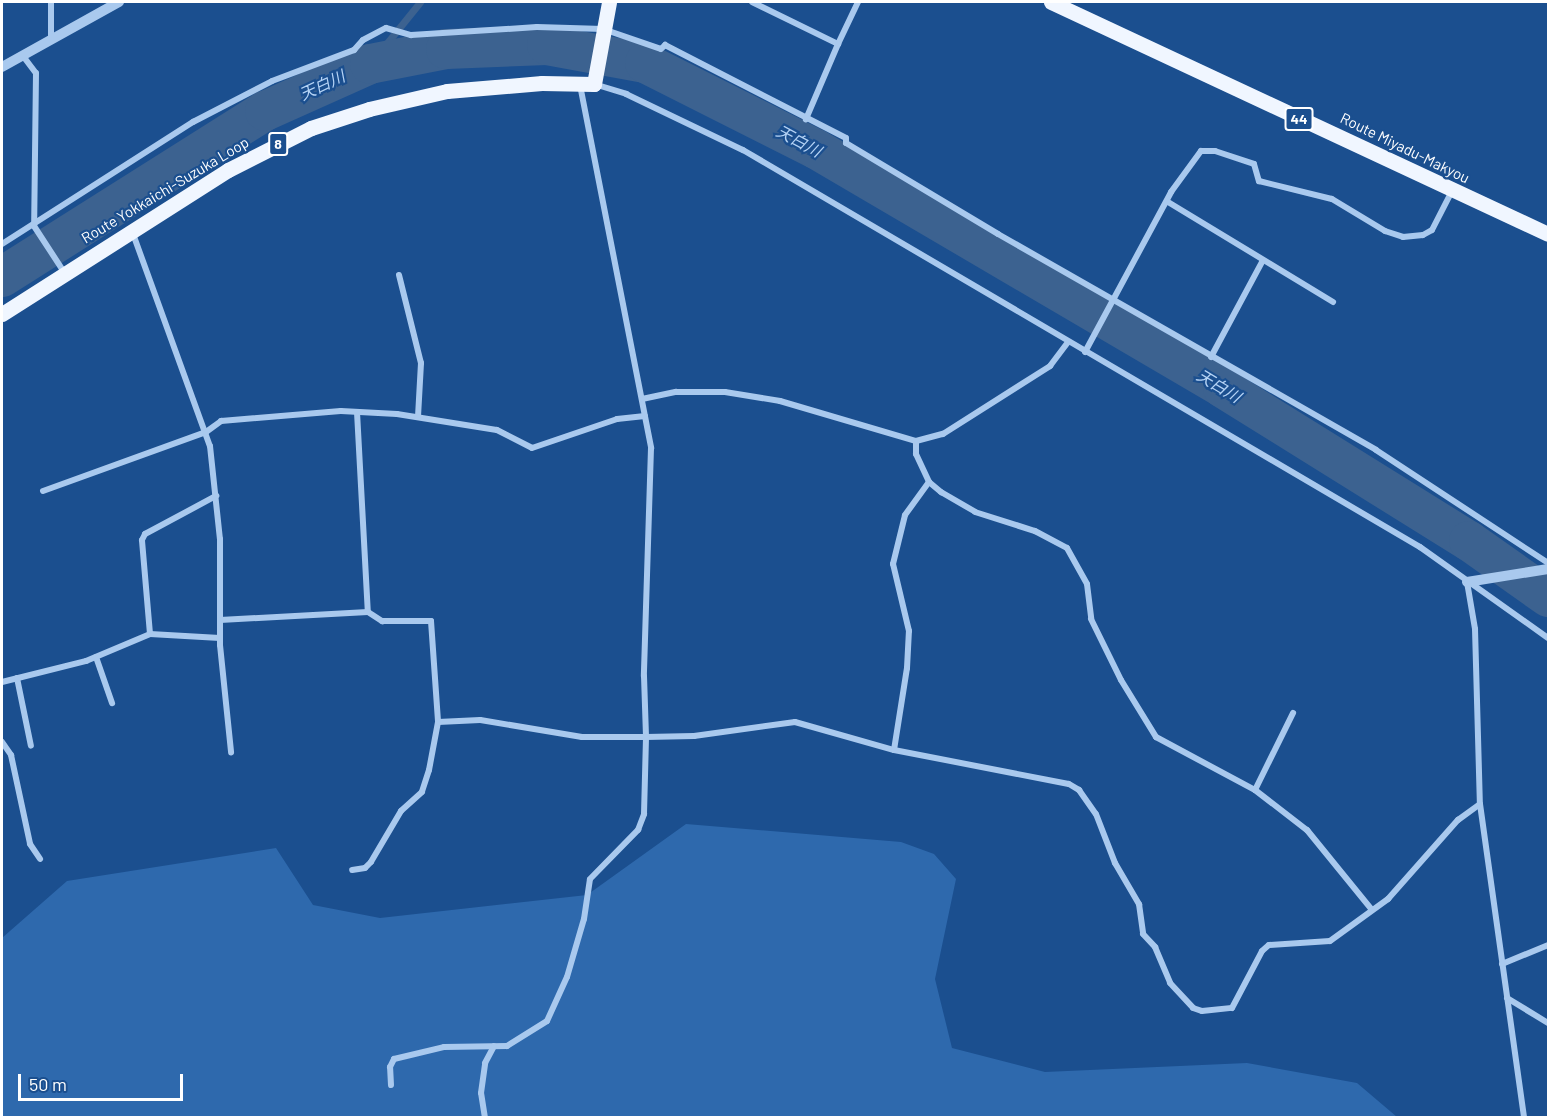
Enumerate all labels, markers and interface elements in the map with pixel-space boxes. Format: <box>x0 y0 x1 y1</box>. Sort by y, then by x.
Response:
water label: 天白川 <box>296 66 348 104</box>
road number: 44 <box>1284 108 1314 130</box>
street label: Route Miyadu-Makyou <box>1337 109 1473 187</box>
water label: 天白川 <box>773 121 825 161</box>
street label: Route Yokkaichi-Suzuka Loop <box>78 133 252 247</box>
road number: 8 <box>268 133 288 155</box>
water label: 天白川 <box>1193 365 1245 407</box>
scale bar <box>21 1062 186 1100</box>
text: 50 m <box>29 1073 67 1095</box>

